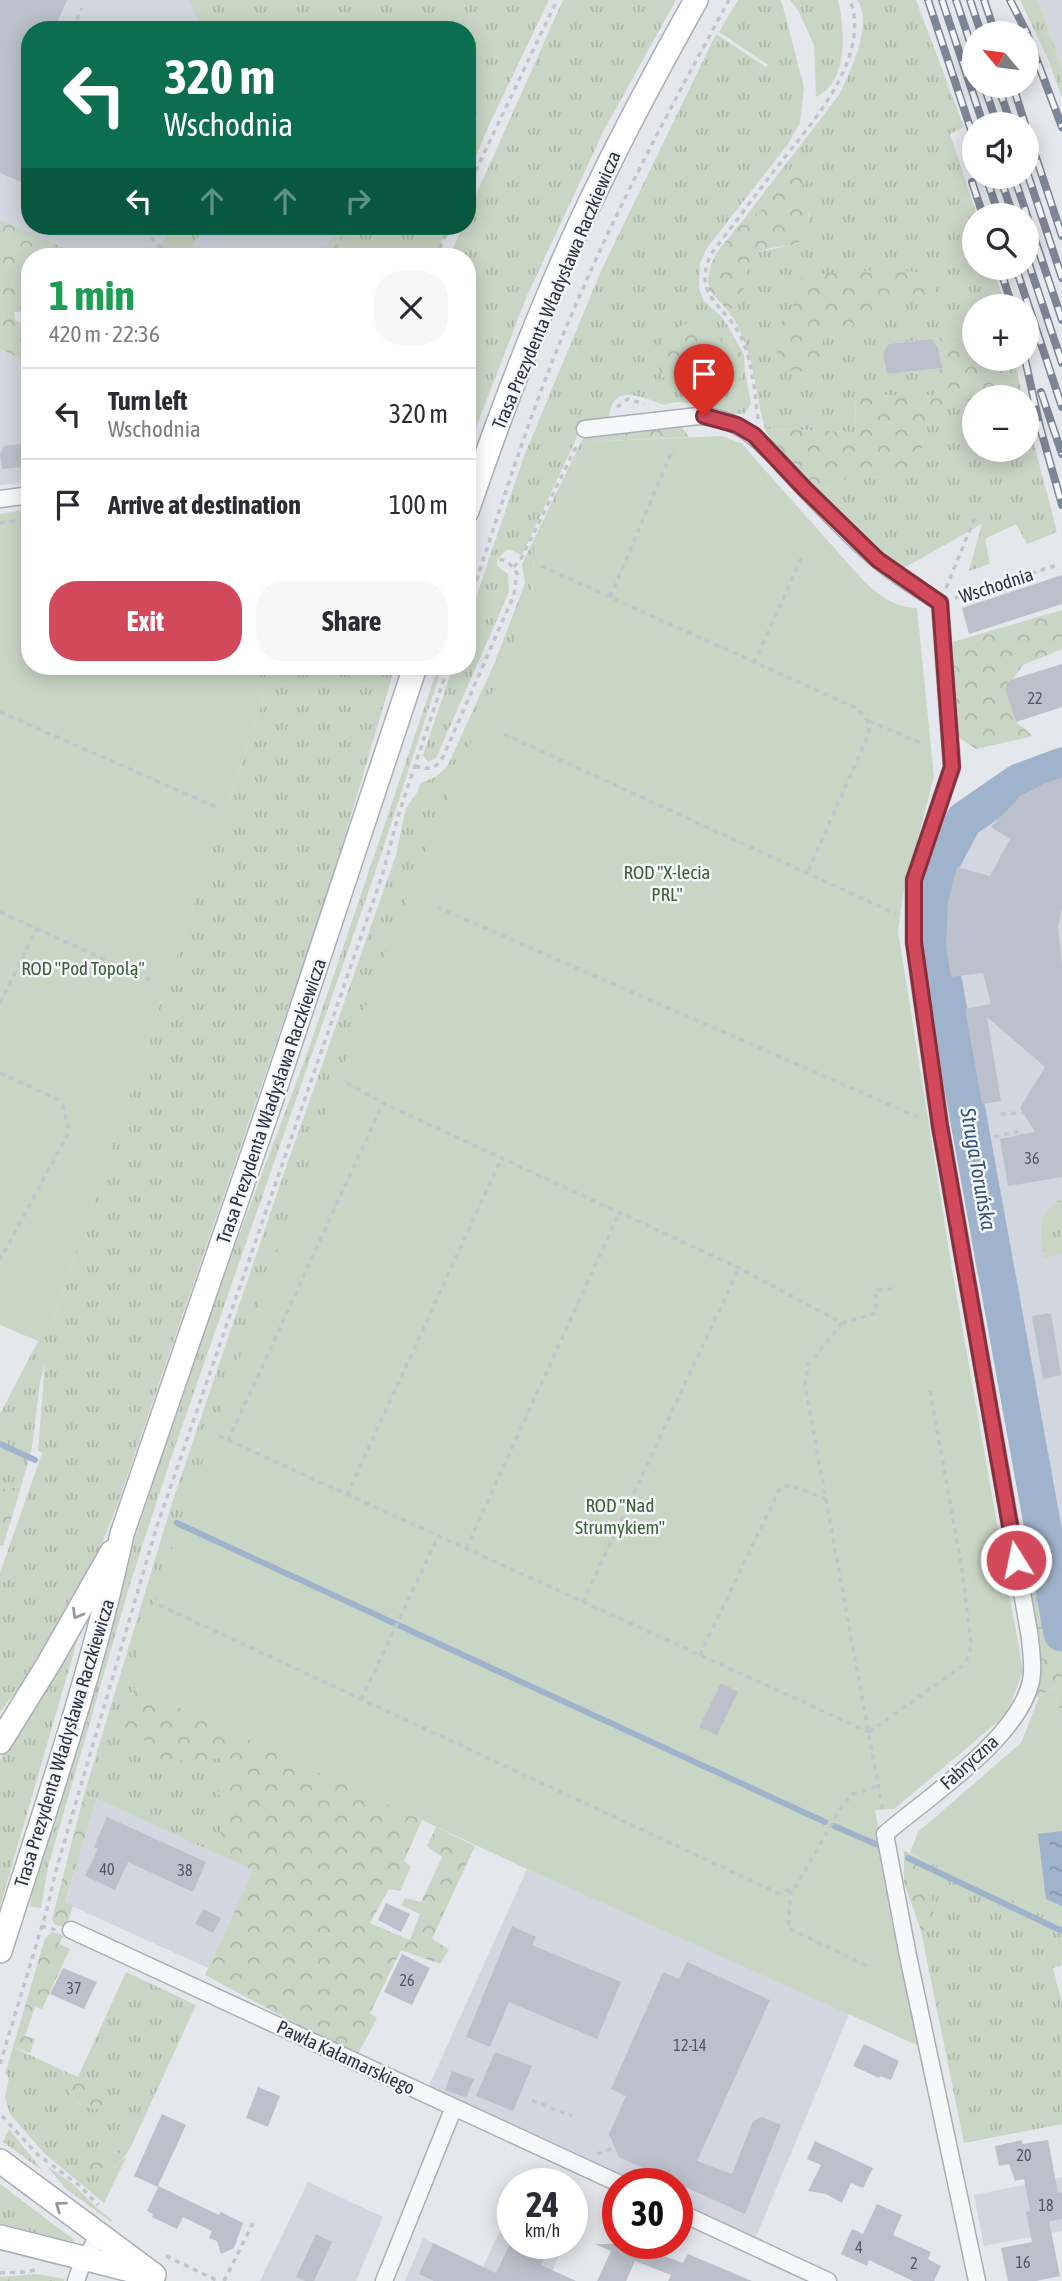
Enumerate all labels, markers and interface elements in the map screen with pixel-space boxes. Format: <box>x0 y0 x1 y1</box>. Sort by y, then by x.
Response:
north arrow <box>962 21 1040 98</box>
map controls <box>962 21 1039 462</box>
text: 320 m <box>164 48 275 104</box>
icon: left <box>49 49 140 140</box>
text: Wschodnia <box>164 106 293 143</box>
button: sound <box>962 112 1039 189</box>
street label: Trasa Prezydenta Władysława Raczkiewicza <box>487 148 625 432</box>
icon: left <box>120 182 158 220</box>
icon: ahead <box>193 182 231 220</box>
icon: ahead <box>266 182 304 220</box>
icon: right <box>339 182 377 220</box>
button: search <box>962 203 1039 280</box>
text: 1 min <box>49 271 135 319</box>
button: close <box>374 271 448 345</box>
button: + <box>962 294 1039 371</box>
text: 420 m · 22:36 <box>49 321 160 347</box>
pin <box>674 344 734 416</box>
icon: arrive <box>685 355 723 393</box>
button: − <box>962 385 1039 462</box>
text: Turn left <box>108 386 188 416</box>
icon: left <box>49 395 87 433</box>
text: 320 m <box>389 399 448 429</box>
text: Wschodnia <box>108 416 201 442</box>
icon: arrive <box>49 486 87 524</box>
text: Arrive at destination <box>108 490 301 520</box>
text: 100 m <box>389 490 448 520</box>
street label: Wschodnia <box>956 563 1036 607</box>
button: Exit <box>49 581 242 661</box>
button: Share <box>256 581 448 661</box>
house number: 22 <box>1027 689 1043 707</box>
park label: ROD "X-lecia PRL" <box>624 861 710 905</box>
street label: Trasa Prezydenta Władysława Raczkiewicza <box>212 956 330 1246</box>
park label: ROD "Pod Topolą" <box>21 957 145 979</box>
water label: Struga Toruńska <box>956 1105 1002 1232</box>
house number: 36 <box>1024 1149 1040 1167</box>
park label: ROD "Nad Strumykiem" <box>575 1494 665 1538</box>
position arrow <box>979 1523 1053 1597</box>
street label: Trasa Prezydenta Władysława Raczkiewicza <box>10 1596 118 1890</box>
one-way arrow <box>72 1607 85 1620</box>
street label: Fabryczna <box>936 1730 1002 1794</box>
house number: 40 <box>99 1860 115 1878</box>
house number: 38 <box>177 1861 193 1879</box>
house number: 26 <box>399 1971 415 1989</box>
house number: 37 <box>66 1979 82 1997</box>
street label: Pawła Kałamarskiego <box>274 2015 418 2099</box>
house number: 12-14 <box>673 2036 707 2054</box>
house number: 20 <box>1016 2146 1032 2164</box>
speed limit sign: 30 <box>602 2168 693 2259</box>
text: 24 <box>526 2184 559 2224</box>
house number: 18 <box>1038 2196 1054 2214</box>
one-way arrow <box>55 2201 68 2214</box>
text: km/h <box>525 2220 560 2241</box>
house number: 4 <box>855 2238 863 2256</box>
house number: 16 <box>1015 2253 1031 2271</box>
house number: 2 <box>910 2254 918 2272</box>

